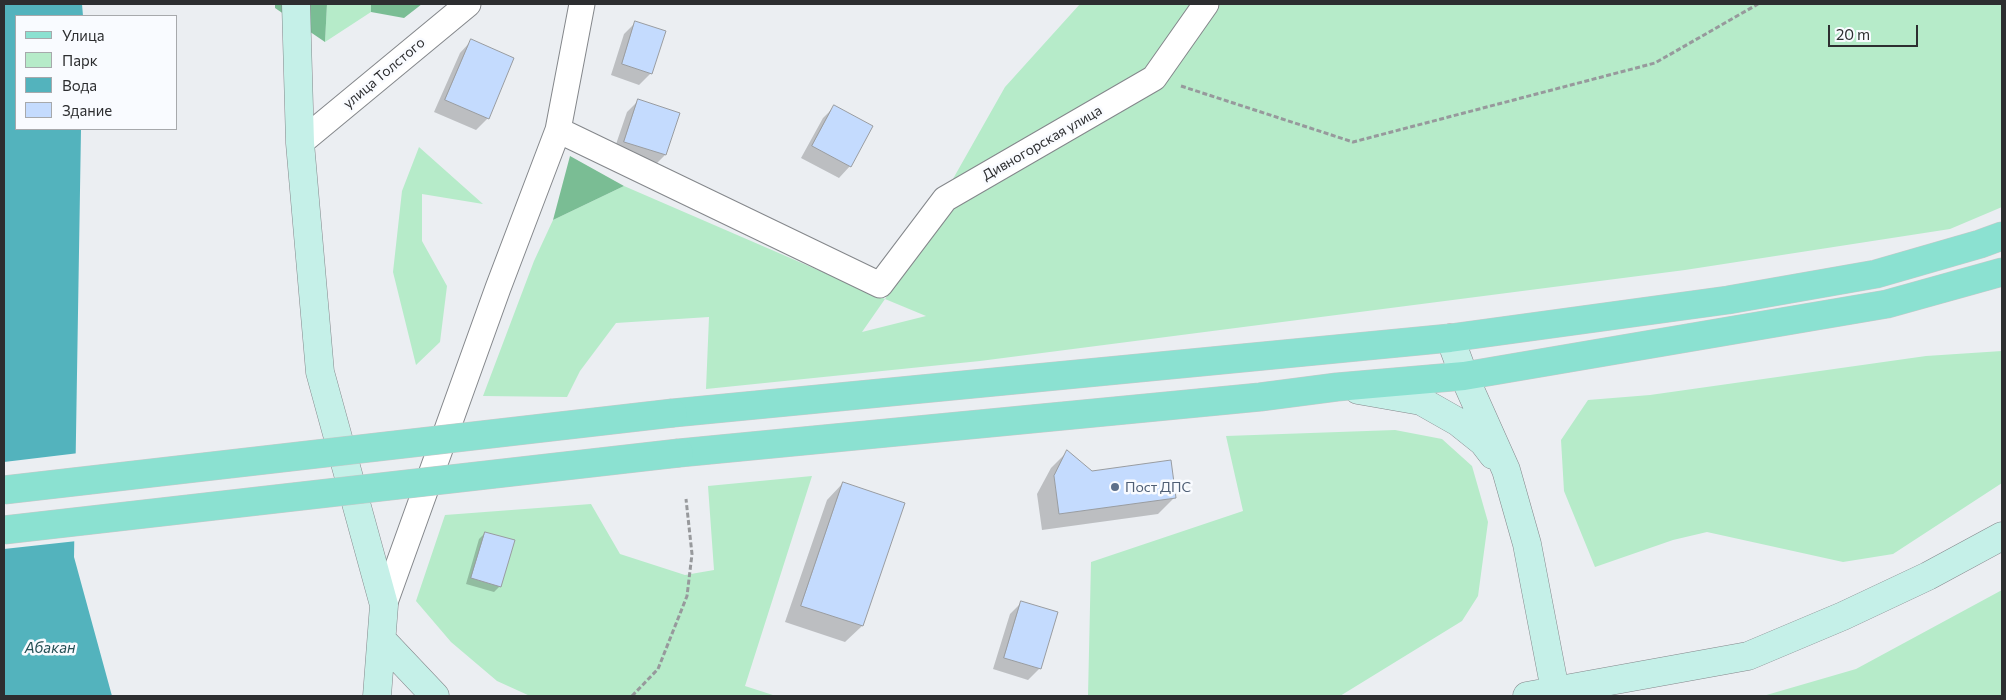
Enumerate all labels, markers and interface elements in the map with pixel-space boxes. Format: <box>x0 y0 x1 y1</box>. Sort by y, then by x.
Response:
legend <box>15 15 178 130</box>
scale bar <box>1831 15 1921 47</box>
text: 20 m <box>1836 25 1870 43</box>
text: Улица <box>62 26 104 44</box>
street label: улица Толстого <box>340 34 428 112</box>
text: Парк <box>62 51 98 69</box>
text: Вода <box>62 76 97 94</box>
text: Здание <box>62 101 112 119</box>
street label: Дивногорская улица <box>979 102 1105 184</box>
place label: Пост ДПС <box>1125 479 1191 495</box>
marker: Пост ДПС <box>1109 481 1121 493</box>
water label: Абакан <box>25 639 75 657</box>

